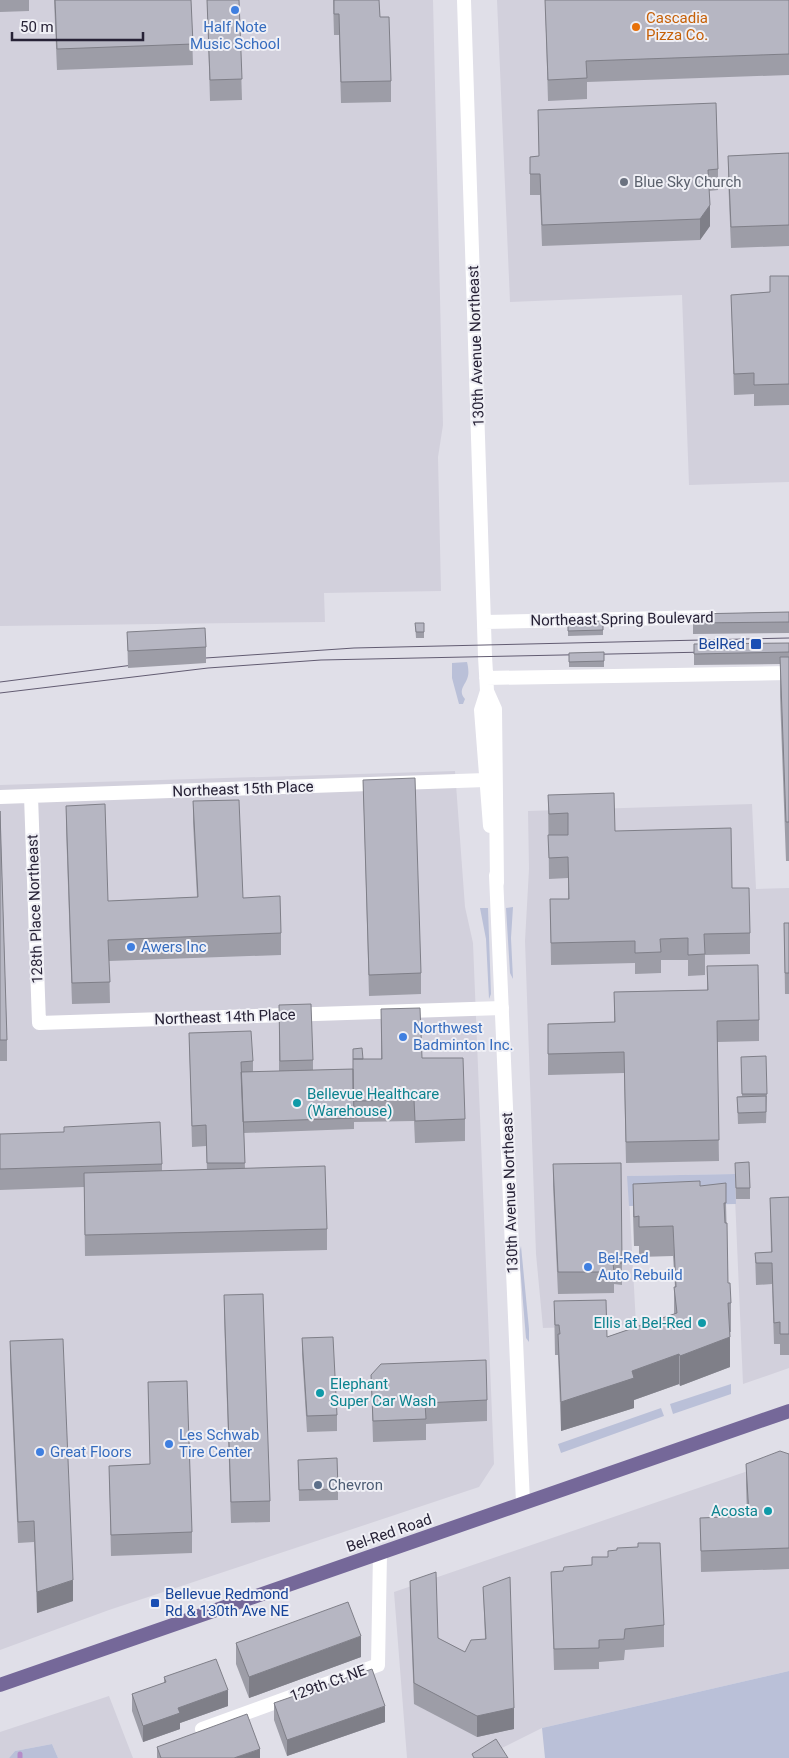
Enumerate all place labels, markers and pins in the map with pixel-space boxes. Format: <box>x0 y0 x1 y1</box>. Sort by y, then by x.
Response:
marker: Half Note Music School <box>229 4 241 16</box>
place label: Cascadia Pizza Co. <box>646 9 708 44</box>
place label: Half Note Music School <box>190 18 280 53</box>
marker: Cascadia Pizza Co. <box>630 21 642 33</box>
place label: Blue Sky Church <box>634 173 742 191</box>
marker: Blue Sky Church <box>618 176 630 188</box>
place label: BelRed <box>698 635 745 653</box>
marker: BelRed <box>749 637 763 651</box>
place label: Awers Inc <box>141 938 207 956</box>
marker: Awers Inc <box>125 941 137 953</box>
place label: Northwest Badminton Inc. <box>413 1019 514 1054</box>
marker: Northwest Badminton Inc. <box>397 1031 409 1043</box>
place label: Bellevue Healthcare (Warehouse) <box>307 1085 439 1120</box>
marker: Bellevue Healthcare (Warehouse) <box>291 1097 303 1109</box>
place label: Bel-Red Auto Rebuild <box>598 1249 683 1284</box>
marker: Bel-Red Auto Rebuild <box>582 1261 594 1273</box>
place label: Ellis at Bel-Red <box>594 1314 692 1332</box>
marker: Ellis at Bel-Red <box>696 1317 708 1329</box>
place label: Elephant Super Car Wash <box>330 1375 436 1410</box>
marker: Elephant Super Car Wash <box>314 1387 326 1399</box>
place label: Les Schwab Tire Center <box>179 1426 259 1461</box>
marker: Les Schwab Tire Center <box>163 1438 175 1450</box>
place label: Great Floors <box>50 1443 132 1461</box>
marker: Great Floors <box>34 1446 46 1458</box>
place label: Chevron <box>328 1476 383 1494</box>
marker: Chevron <box>312 1479 324 1491</box>
place label: Acosta <box>711 1502 758 1520</box>
marker: Acosta <box>762 1505 774 1517</box>
place label: Bellevue Redmond Rd & 130th Ave NE <box>165 1585 290 1620</box>
marker: Bellevue Redmond Rd & 130th Ave NE <box>149 1597 161 1609</box>

